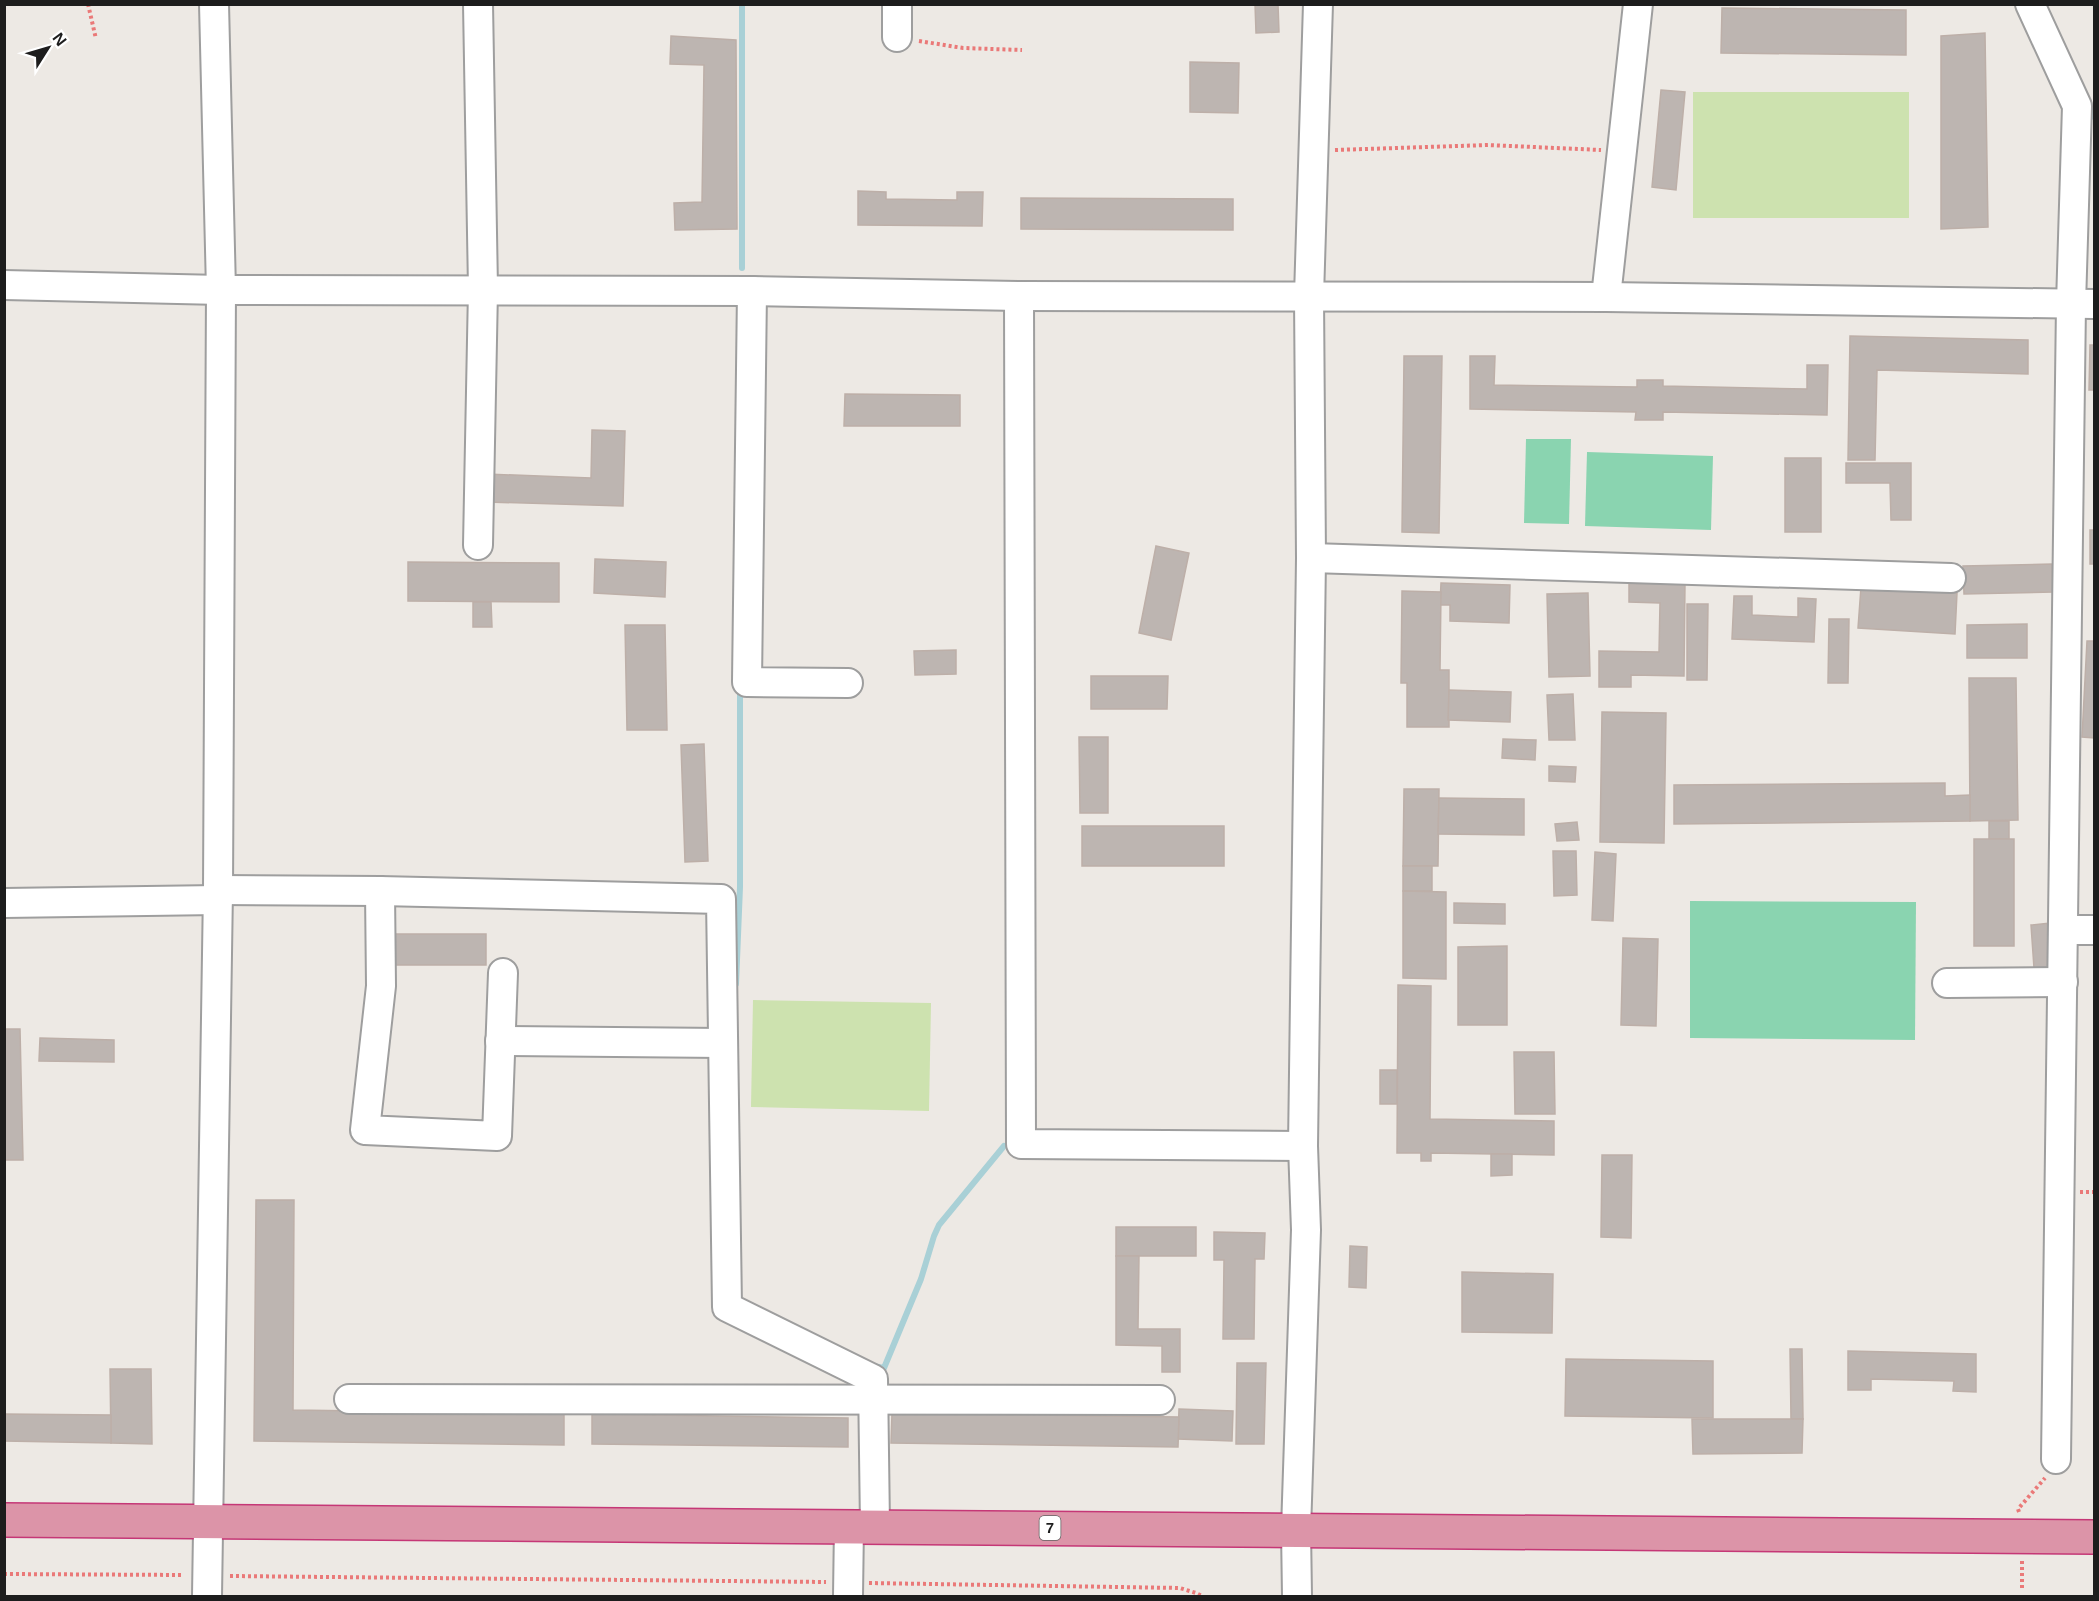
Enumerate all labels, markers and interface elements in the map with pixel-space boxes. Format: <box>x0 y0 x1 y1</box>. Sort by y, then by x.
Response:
north arrow <box>18 18 78 78</box>
text: N <box>49 30 70 49</box>
road number: 7 <box>1040 1516 1060 1540</box>

